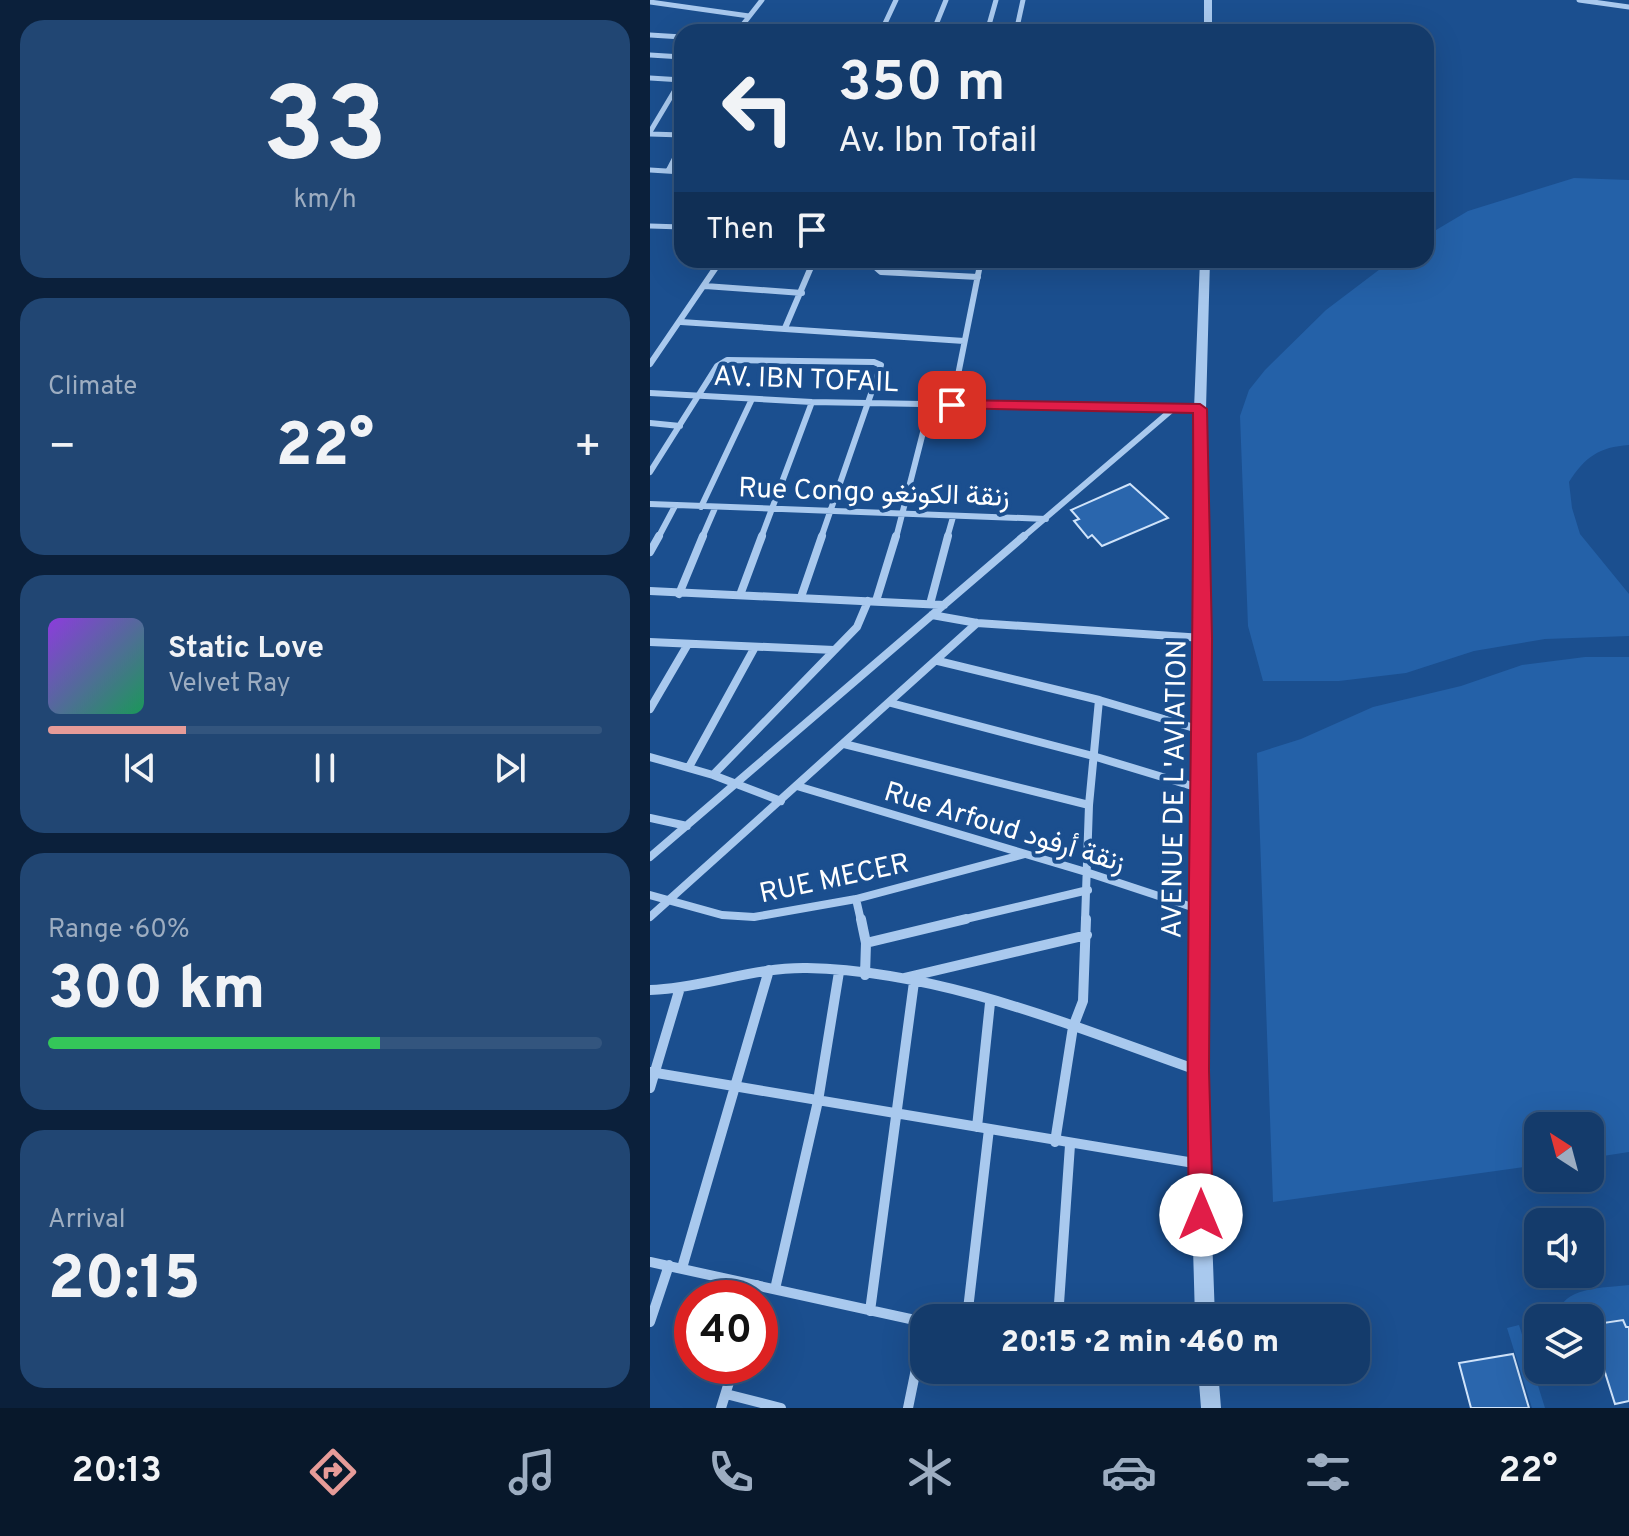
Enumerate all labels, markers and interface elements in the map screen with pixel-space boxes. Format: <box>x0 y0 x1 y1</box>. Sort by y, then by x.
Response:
text: 350 m <box>838 50 1006 120</box>
icon: left <box>706 56 810 160</box>
text: 33 <box>263 66 387 198</box>
text: Av. Ibn Tofail <box>838 119 1038 165</box>
text: km/h <box>293 184 357 217</box>
icon: arrive <box>790 208 834 252</box>
text: Then <box>706 212 774 249</box>
street label: AV. IBN TOFAIL <box>713 360 899 402</box>
text: Climate <box>48 371 137 404</box>
pin <box>918 371 986 439</box>
icon: arrive <box>930 383 974 427</box>
text: 22° <box>276 411 374 487</box>
text: − <box>48 421 76 477</box>
text: + <box>574 421 602 477</box>
street label: Rue Congo زنقة الكونغو <box>737 471 1010 517</box>
text: Static Love <box>168 631 324 668</box>
street label: AVENUE DE L'AVIATION <box>1155 639 1197 939</box>
text: Velvet Ray <box>168 668 291 701</box>
icon: previous <box>118 746 162 790</box>
icon: pause <box>303 746 347 790</box>
icon: next <box>488 746 532 790</box>
street label: Rue Arfoud زنقة أرفود <box>879 775 1129 883</box>
street label: RUE MECER <box>756 846 913 913</box>
text: Range · 60% <box>48 914 190 947</box>
text: 300 km <box>48 954 265 1030</box>
north arrow <box>1524 1112 1604 1192</box>
map controls <box>1524 1112 1604 1384</box>
position arrow <box>1159 1173 1243 1257</box>
text: Arrival <box>48 1204 126 1237</box>
button: sound <box>1524 1208 1604 1288</box>
text: 20:15 <box>48 1244 200 1320</box>
speed limit sign: 40 <box>674 1280 778 1384</box>
button: layers <box>1524 1304 1604 1384</box>
text: 20:15 · 2 min · 460 m <box>1001 1325 1279 1362</box>
icon: directions <box>305 1444 361 1500</box>
icon: music <box>504 1444 560 1500</box>
icon: phone <box>703 1444 759 1500</box>
icon: climate <box>902 1444 958 1500</box>
icon: car <box>1101 1444 1157 1500</box>
icon: filters <box>1300 1444 1356 1500</box>
text: 20:13 <box>71 1449 162 1495</box>
text: 22° <box>1498 1449 1557 1495</box>

